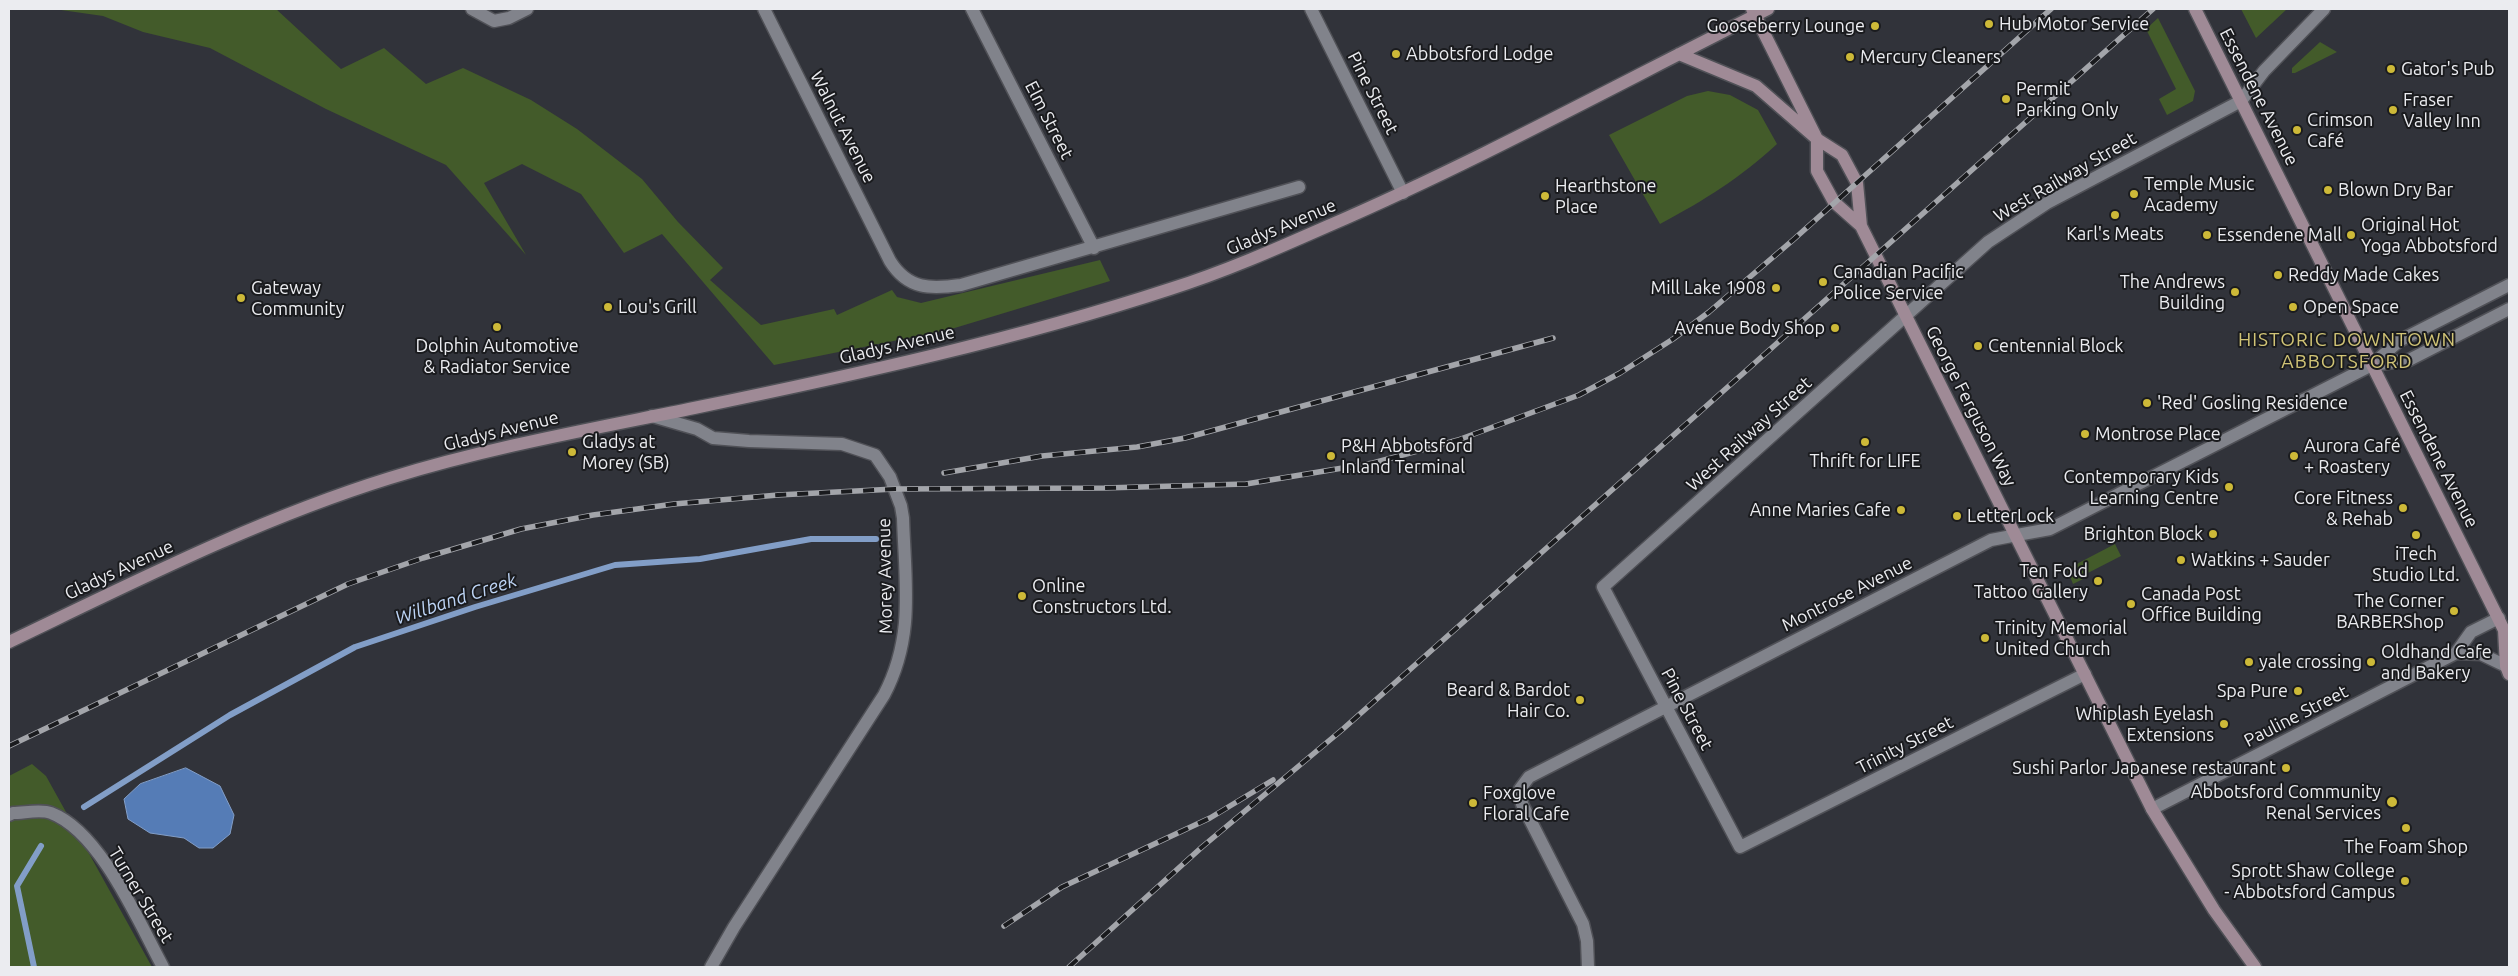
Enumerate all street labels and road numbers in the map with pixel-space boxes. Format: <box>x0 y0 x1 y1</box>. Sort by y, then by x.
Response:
street label: Essendene Avenue <box>2215 25 2303 169</box>
street label: Pine Street <box>1343 48 1403 138</box>
street label: Walnut Avenue <box>806 67 880 187</box>
street label: Elm Street <box>1020 77 1078 163</box>
street label: West Railway Street <box>1990 127 2140 227</box>
street label: Gladys Avenue <box>1223 194 1339 260</box>
street label: Gladys Avenue <box>837 321 957 369</box>
street label: George Ferguson Way <box>1921 322 2021 490</box>
street label: West Railway Street <box>1682 372 1816 496</box>
street label: Essendene Avenue <box>2395 387 2483 531</box>
street label: Gladys Avenue <box>441 406 561 456</box>
street label: Morey Avenue <box>873 518 897 634</box>
street label: Gladys Avenue <box>61 535 177 605</box>
street label: Montrose Avenue <box>1778 552 1916 636</box>
street label: Pine Street <box>1656 664 1718 754</box>
street label: Pauline Street <box>2240 681 2352 751</box>
street label: Trinity Street <box>1853 711 1957 779</box>
street label: Turner Street <box>104 843 178 947</box>

